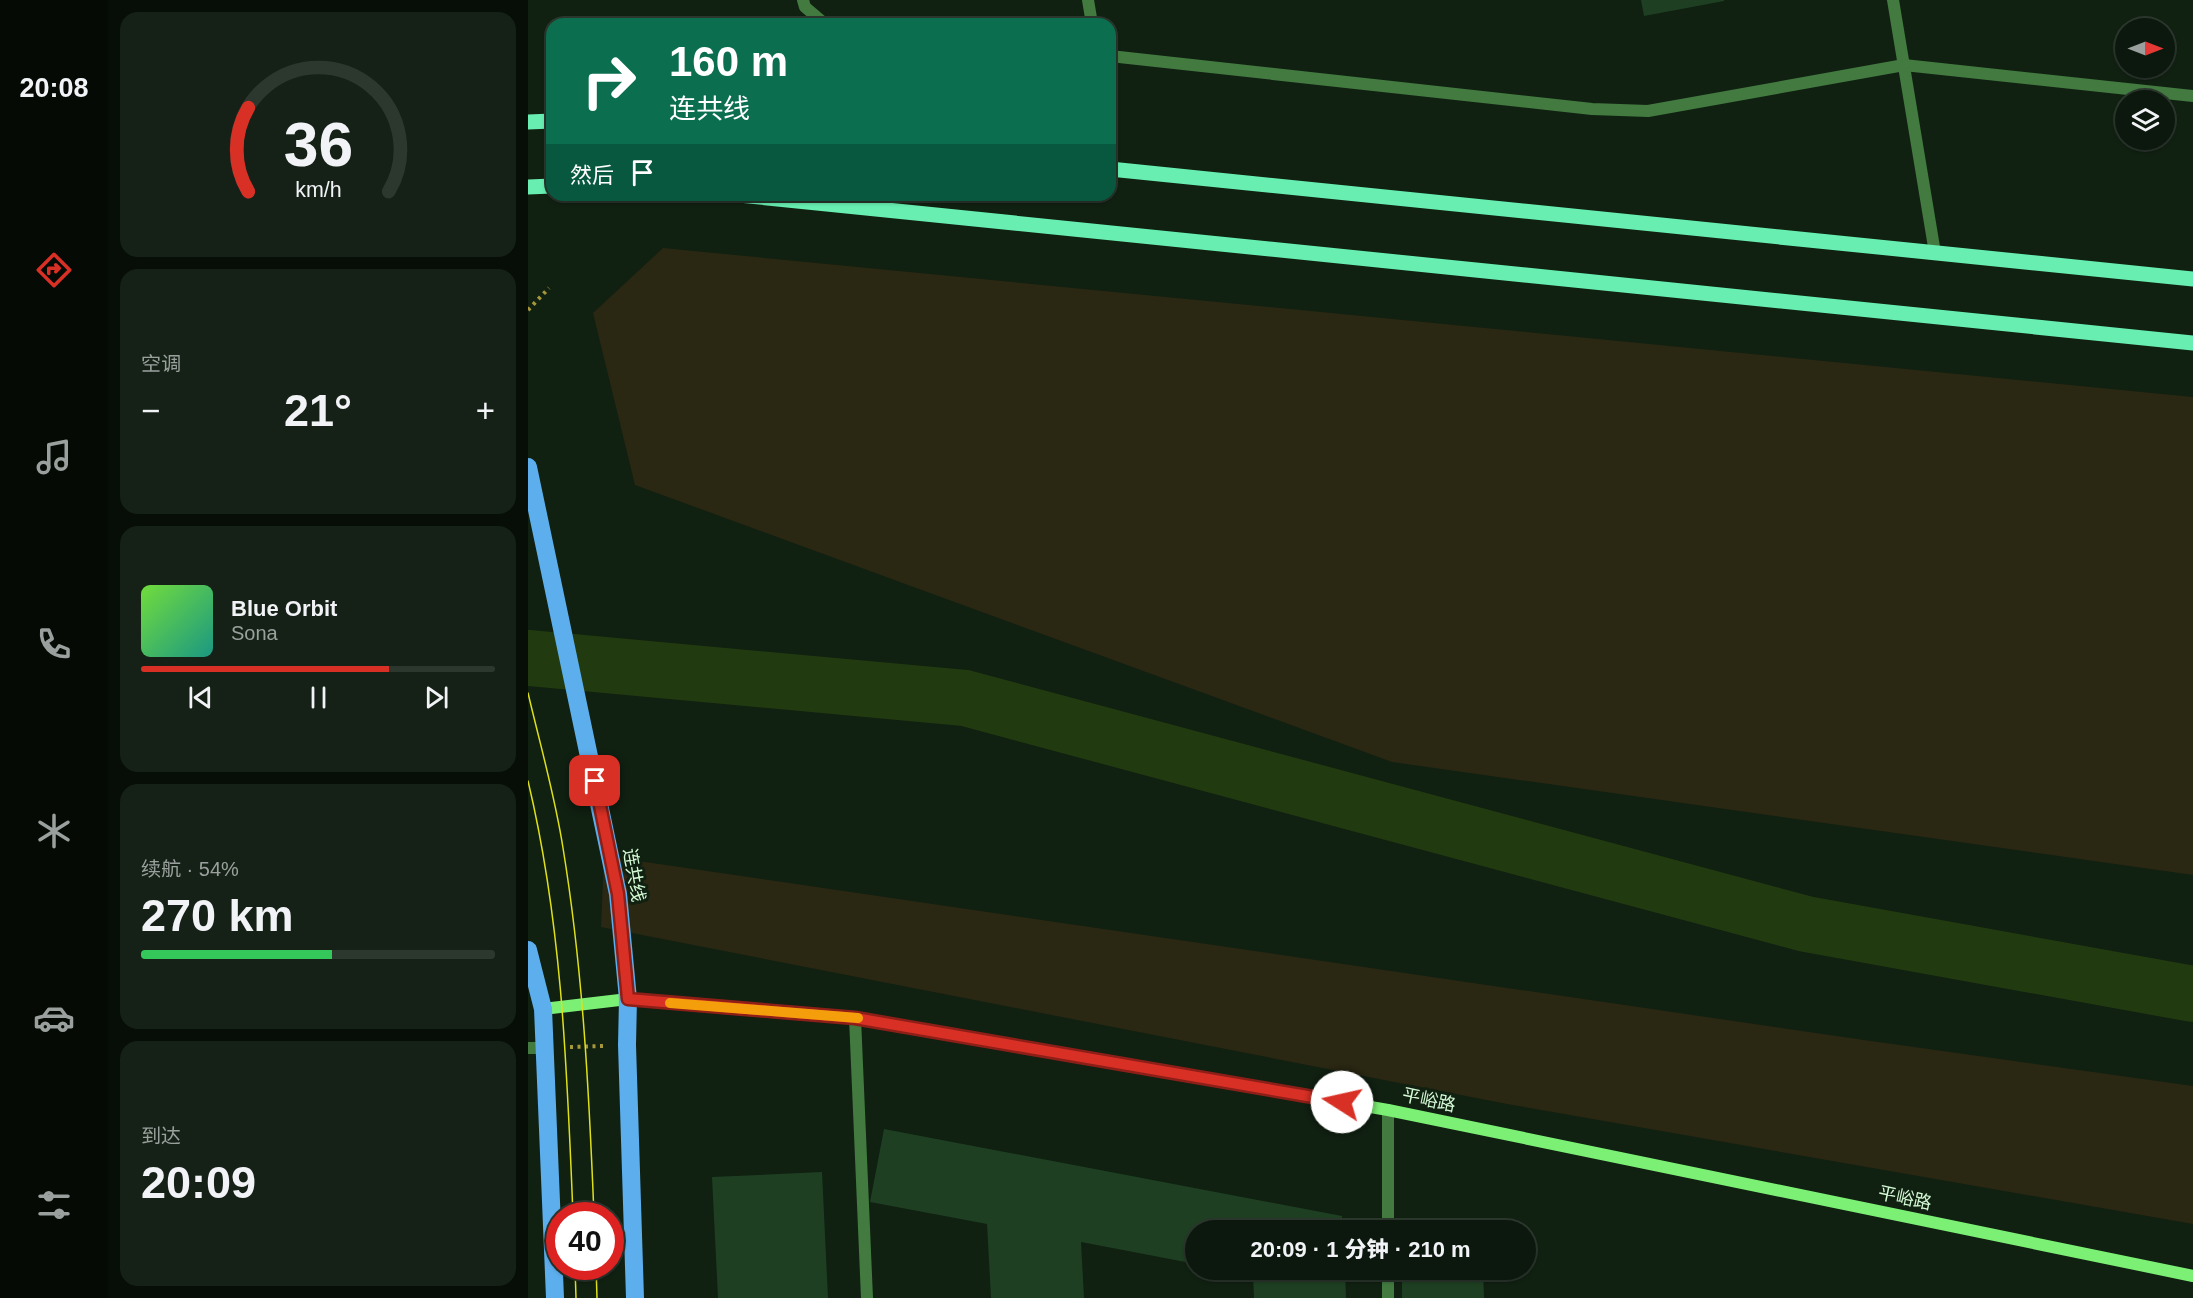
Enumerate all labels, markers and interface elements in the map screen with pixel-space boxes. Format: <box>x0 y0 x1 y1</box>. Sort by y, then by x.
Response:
north arrow <box>2115 18 2175 78</box>
map controls <box>2115 18 2175 150</box>
text: 160 m <box>669 38 788 85</box>
icon: right <box>570 42 648 120</box>
text: 20:08 <box>19 73 89 103</box>
button: layers <box>2115 90 2175 150</box>
text: 连共线 <box>669 94 750 124</box>
text: 36 <box>283 110 353 179</box>
icon: arrive <box>626 156 659 189</box>
text: 然后 <box>570 163 614 188</box>
text: km/h <box>295 178 341 202</box>
icon: directions <box>33 249 75 291</box>
text: 空调 <box>141 353 181 375</box>
text: 21° <box>284 385 352 436</box>
text: − <box>141 392 160 429</box>
text: + <box>476 392 495 429</box>
icon: music <box>33 436 75 478</box>
text: Blue Orbit <box>231 596 337 621</box>
text: Sona <box>231 622 278 644</box>
icon: phone <box>33 623 75 665</box>
icon: previous <box>184 681 217 714</box>
icon: pause <box>302 681 335 714</box>
icon: next <box>420 681 453 714</box>
pin <box>569 755 620 806</box>
icon: arrive <box>578 764 611 797</box>
icon: climate <box>33 810 75 852</box>
street label: 连共线 <box>619 847 649 903</box>
text: 续航 · 54% <box>141 858 239 880</box>
text: 270 km <box>141 890 294 941</box>
icon: car <box>33 997 75 1039</box>
position arrow <box>1310 1070 1374 1134</box>
street label: 平峪路 <box>1401 1085 1457 1115</box>
text: 到达 <box>141 1125 181 1147</box>
text: 20:09 <box>141 1157 256 1208</box>
street label: 平峪路 <box>1877 1183 1933 1213</box>
icon: filters <box>33 1184 75 1226</box>
speed limit sign: 40 <box>546 1202 624 1280</box>
text: 20:09 · 1 分钟 · 210 m <box>1250 1237 1471 1262</box>

